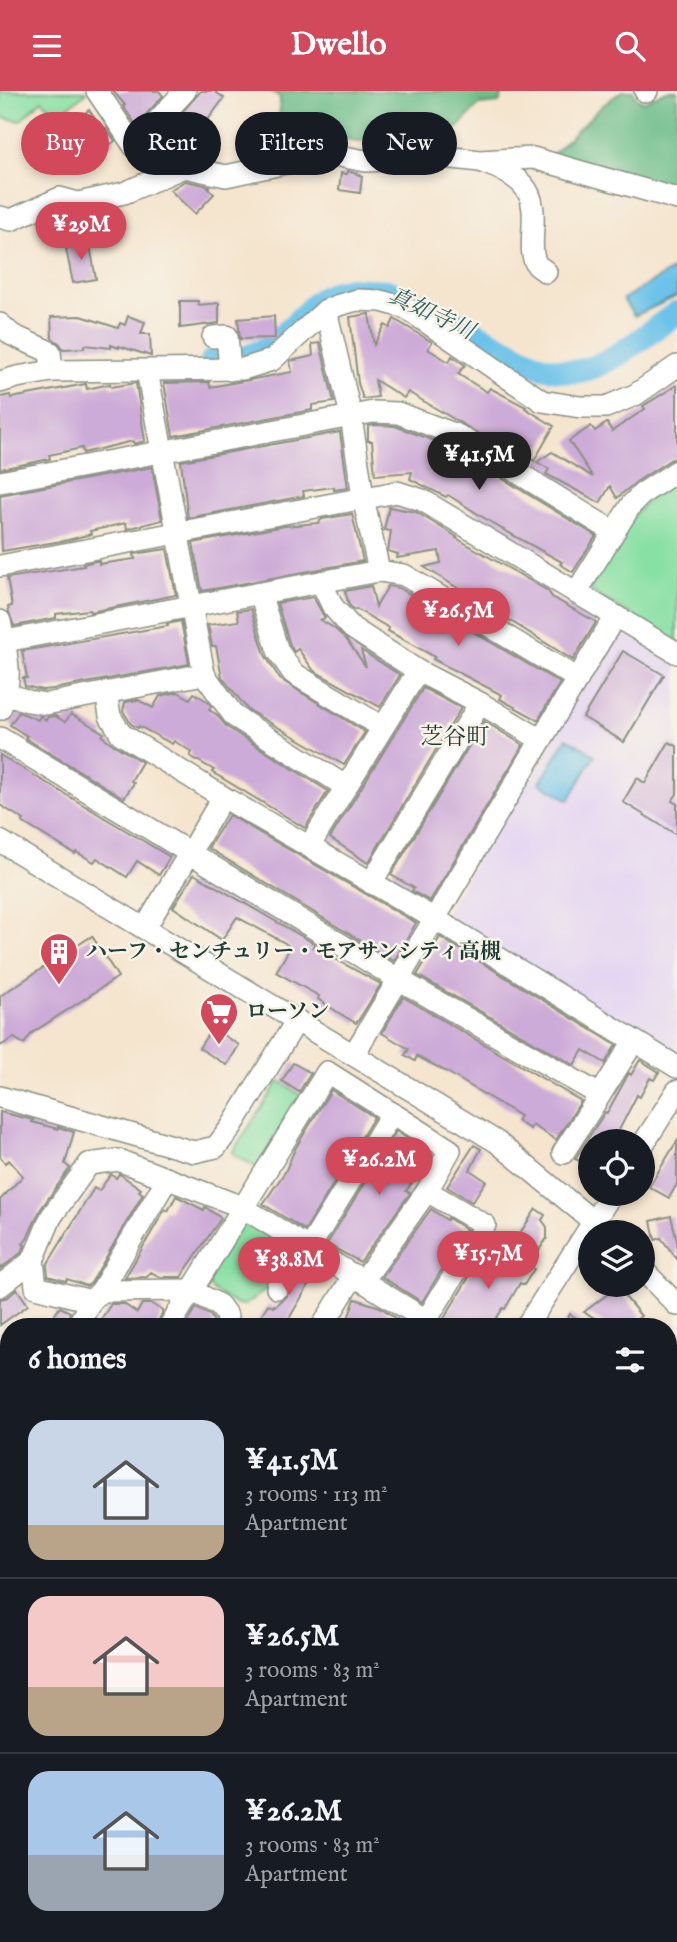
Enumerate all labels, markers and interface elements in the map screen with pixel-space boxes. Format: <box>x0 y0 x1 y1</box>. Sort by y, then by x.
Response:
text: Dwello <box>291 25 386 66</box>
icon: menu <box>28 27 66 65</box>
icon: search <box>611 27 649 65</box>
chip: Buy <box>21 112 109 175</box>
chip: Rent <box>123 112 221 175</box>
chip: Filters <box>235 112 348 175</box>
chip: New <box>362 112 457 175</box>
pin: ¥29M <box>40 202 122 262</box>
text: ¥29M <box>51 210 111 239</box>
water label: 真如寺川 <box>383 281 482 348</box>
pin: ¥41.5M <box>422 433 536 492</box>
text: ¥41.5M <box>443 440 515 469</box>
pin: ¥26.5M <box>401 589 515 648</box>
text: ¥26.5M <box>422 596 494 625</box>
district label: 芝谷町 <box>421 723 490 752</box>
building icon: ハーフ・センチュリー・モアサンシティ高槻 <box>38 931 80 986</box>
place label: ハーフ・センチュリー・モアサンシティ高槻 <box>86 939 501 966</box>
supermarket icon: ローソン <box>198 991 240 1046</box>
place label: ローソン <box>246 999 329 1026</box>
map controls <box>578 1129 655 1297</box>
button: locate <box>578 1129 655 1206</box>
pin: ¥26.2M <box>322 1137 436 1197</box>
text: ¥26.2M <box>342 1145 416 1174</box>
button: layers <box>578 1220 655 1297</box>
pin: ¥15.7M <box>431 1231 545 1291</box>
pin: ¥38.8M <box>232 1237 346 1297</box>
text: ¥15.7M <box>453 1239 523 1268</box>
text: ¥38.8M <box>254 1245 324 1274</box>
text: 6 homes <box>28 1341 127 1379</box>
icon: filters <box>611 1341 649 1379</box>
text: ¥41.5M <box>245 1442 338 1480</box>
icon: home <box>84 1448 168 1532</box>
text: 3 rooms · 113 m² <box>245 1480 388 1509</box>
text: Apartment <box>245 1509 348 1538</box>
text: ¥26.5M <box>245 1618 339 1656</box>
icon: home <box>84 1624 168 1708</box>
text: 3 rooms · 83 m² <box>245 1656 380 1685</box>
text: Apartment <box>245 1685 348 1714</box>
text: ¥26.2M <box>245 1793 342 1831</box>
icon: home <box>84 1799 168 1883</box>
text: 3 rooms · 83 m² <box>245 1831 380 1860</box>
text: Apartment <box>245 1860 348 1889</box>

